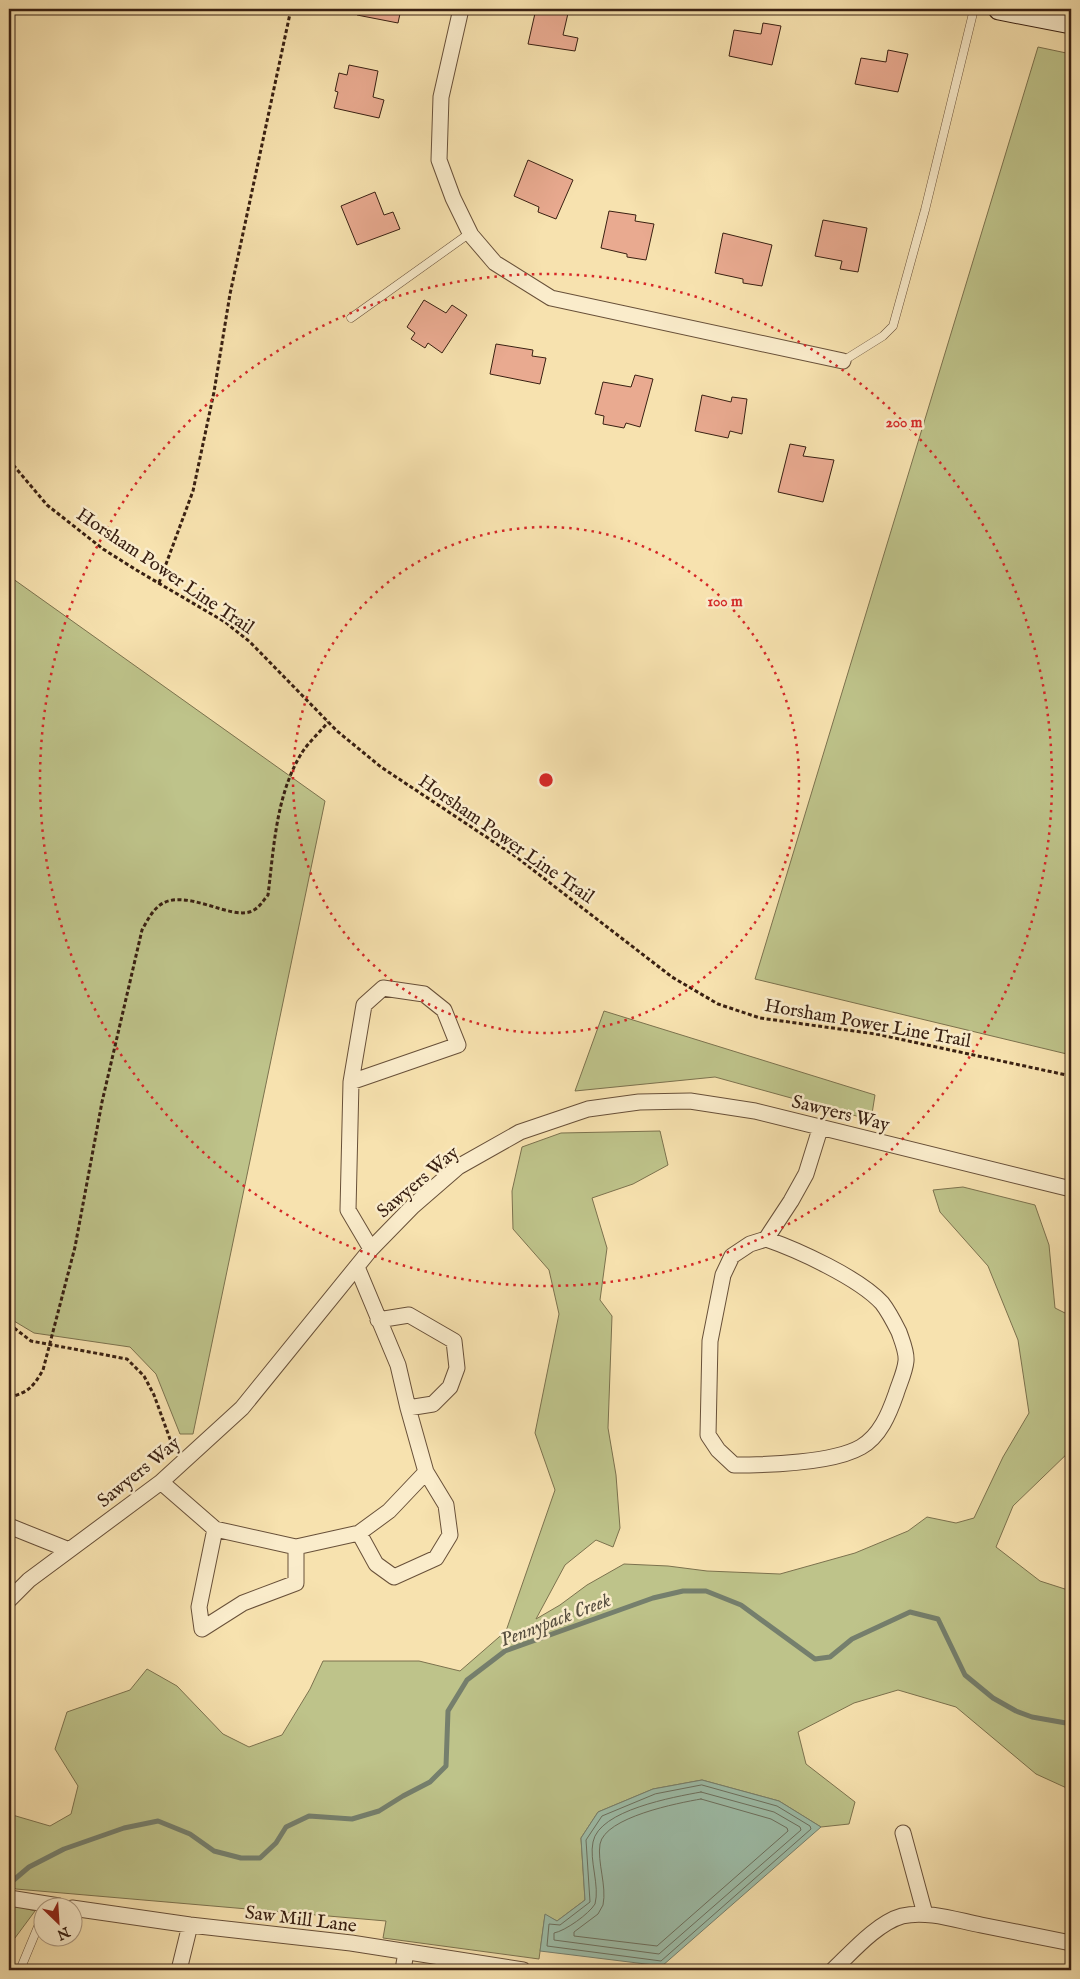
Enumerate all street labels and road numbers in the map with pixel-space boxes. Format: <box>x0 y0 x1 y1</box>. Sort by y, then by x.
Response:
street label: Horsham Power Line Trail <box>71 503 259 641</box>
street label: Horsham Power Line Trail <box>413 770 599 910</box>
street label: Horsham Power Line Trail <box>762 994 974 1054</box>
street label: Sawyers Way <box>789 1090 893 1138</box>
street label: Sawyers Way <box>372 1141 465 1224</box>
street label: Sawyers Way <box>93 1431 186 1513</box>
street label: Saw Mill Lane <box>244 1901 358 1939</box>

